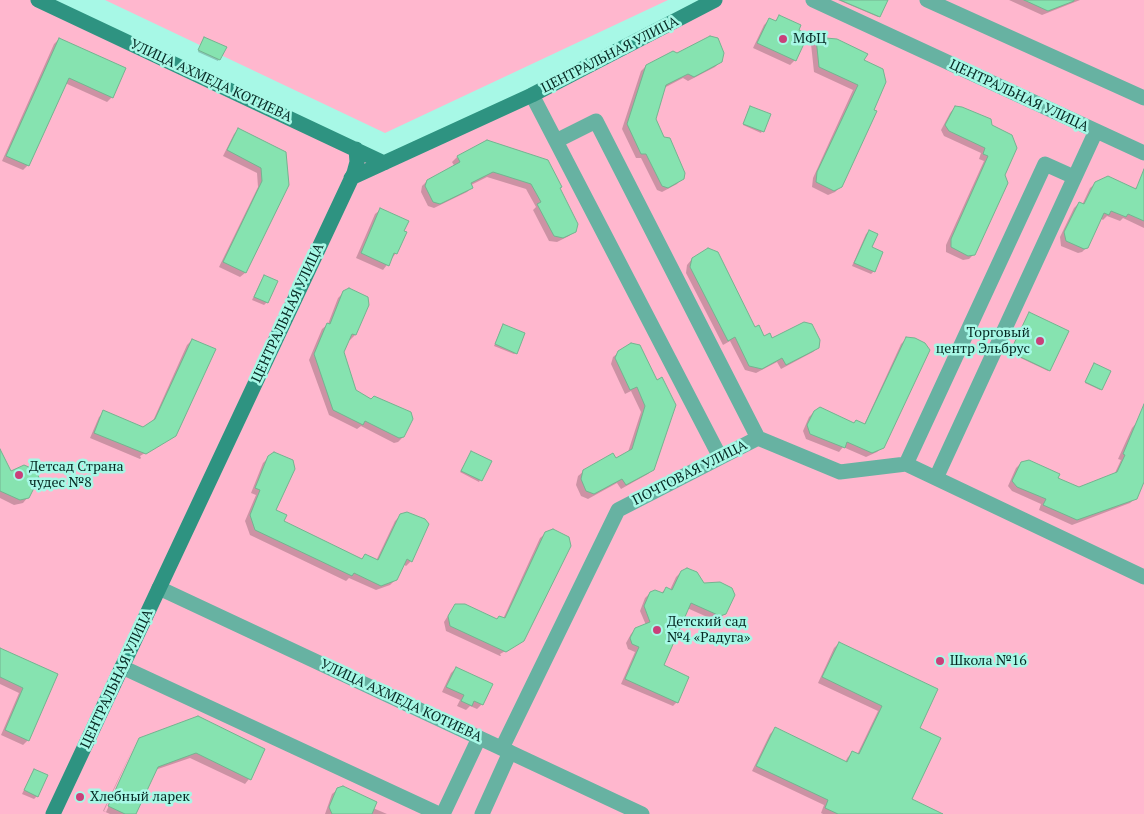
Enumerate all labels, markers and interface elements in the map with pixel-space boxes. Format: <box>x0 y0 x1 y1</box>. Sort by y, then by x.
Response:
street label: ЦЕНТРАЛЬНАЯ УЛИЦА <box>539 13 681 97</box>
place label: МФЦ <box>793 31 826 47</box>
marker: МФЦ <box>777 33 789 45</box>
street label: УЛИЦА АХМЕДА КОТИЕВА <box>127 36 295 126</box>
street label: ЦЕНТРАЛЬНАЯ УЛИЦА <box>947 56 1091 136</box>
street label: ЦЕНТРАЛЬНАЯ УЛИЦА <box>248 241 328 385</box>
place label: Торговый центр Эльбрус <box>936 325 1030 358</box>
marker: Торговый центр Эльбрус <box>1034 335 1046 347</box>
street label: ПОЧТОВАЯ УЛИЦА <box>630 437 750 509</box>
place label: Детсад Страна чудес №8 <box>29 459 124 492</box>
marker: Детсад Страна чудес №8 <box>13 469 25 481</box>
street label: ЦЕНТРАЛЬНАЯ УЛИЦА <box>77 607 157 751</box>
place label: Детский сад №4 «Радуга» <box>667 614 750 646</box>
marker: Детский сад №4 «Радуга» <box>651 624 663 636</box>
place label: Школа №16 <box>950 653 1027 669</box>
marker: Школа №16 <box>934 655 946 667</box>
street label: УЛИЦА АХМЕДА КОТИЕВА <box>317 656 485 746</box>
place label: Хлебный ларек <box>90 789 190 805</box>
marker: Хлебный ларек <box>74 791 86 803</box>

